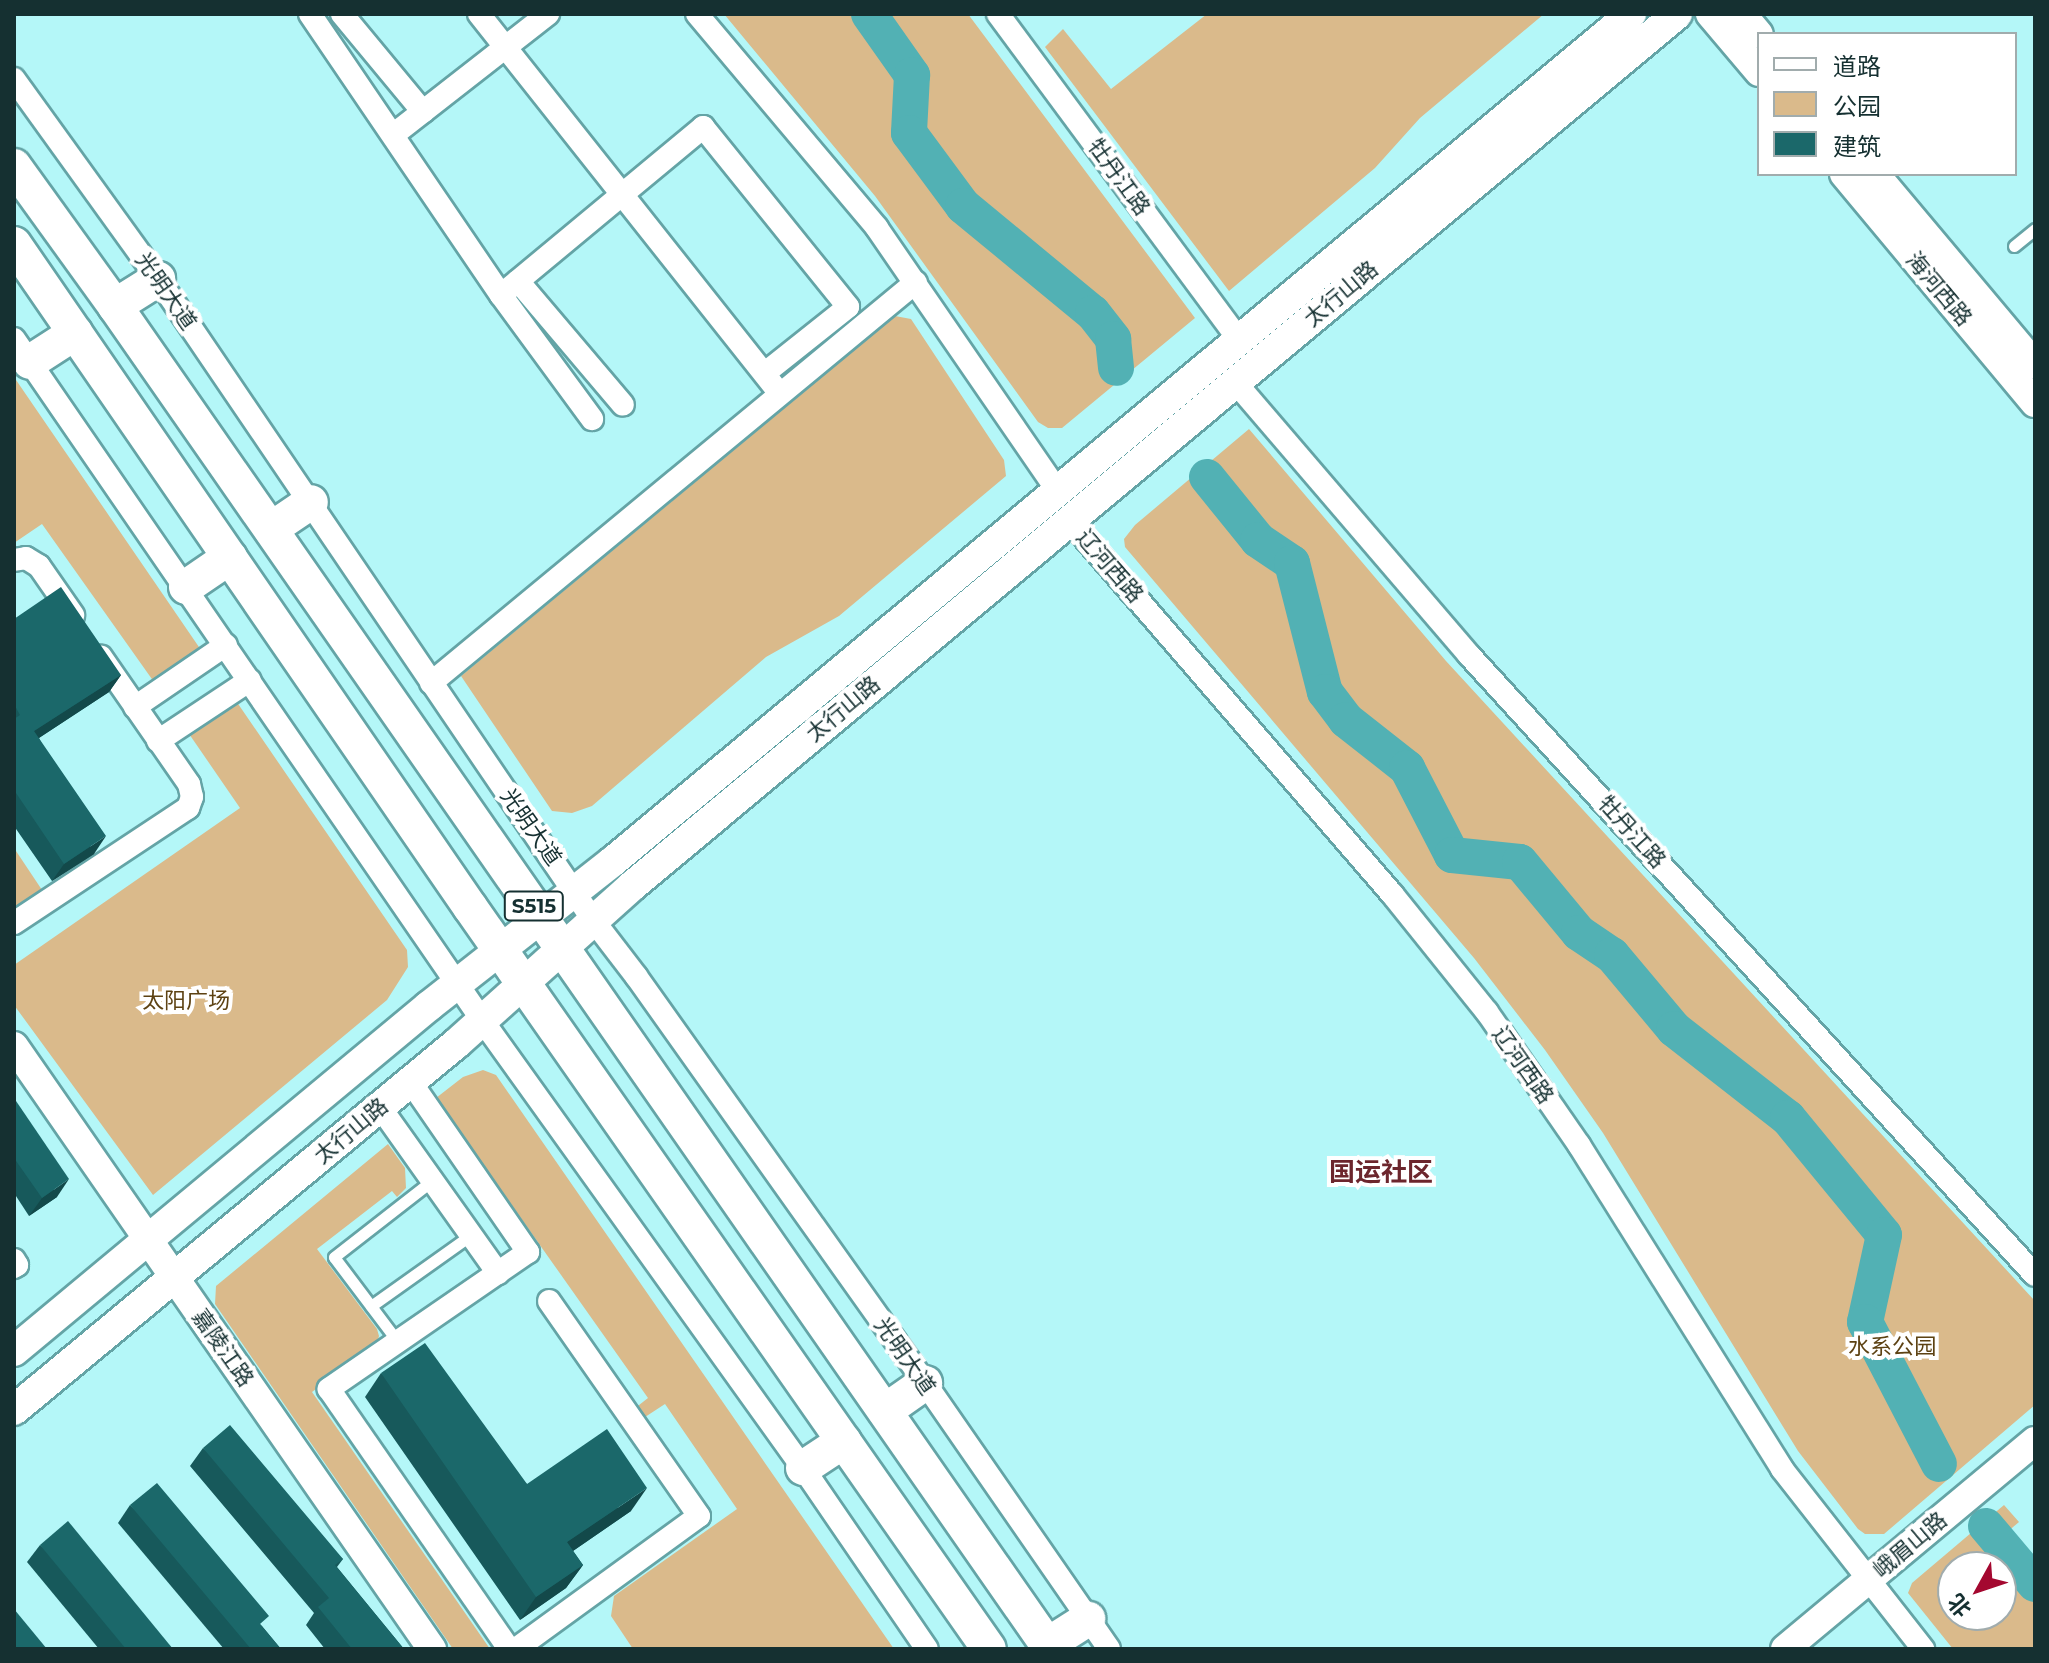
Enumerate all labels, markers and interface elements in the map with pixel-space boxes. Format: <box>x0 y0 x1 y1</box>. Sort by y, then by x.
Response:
legend <box>1757 32 2017 176</box>
text: 道路 <box>1833 52 1881 81</box>
text: 公园 <box>1833 92 1881 121</box>
text: 建筑 <box>1833 132 1881 161</box>
street label: 牡丹江路 <box>1082 134 1156 220</box>
street label: 光明大道 <box>130 247 202 335</box>
street label: 海河西路 <box>1901 247 1977 331</box>
street label: 太行山路 <box>1299 256 1383 332</box>
street label: 辽河西路 <box>1071 524 1149 608</box>
street label: 太行山路 <box>801 671 885 747</box>
street label: 光明大道 <box>495 783 567 871</box>
street label: 牡丹江路 <box>1593 790 1671 874</box>
road number: S515 <box>502 890 566 922</box>
park label: 太阳广场 <box>142 988 230 1014</box>
street label: 辽河西路 <box>1487 1021 1559 1109</box>
street label: 太行山路 <box>309 1093 393 1169</box>
district label: 国运社区 <box>1329 1157 1433 1189</box>
street label: 嘉陵江路 <box>187 1304 259 1392</box>
street label: 光明大道 <box>869 1312 941 1400</box>
park label: 水系公园 <box>1848 1334 1936 1360</box>
street label: 峨眉山路 <box>1868 1507 1952 1583</box>
north arrow <box>1937 1551 2017 1631</box>
text: 北 <box>1942 1588 1977 1623</box>

